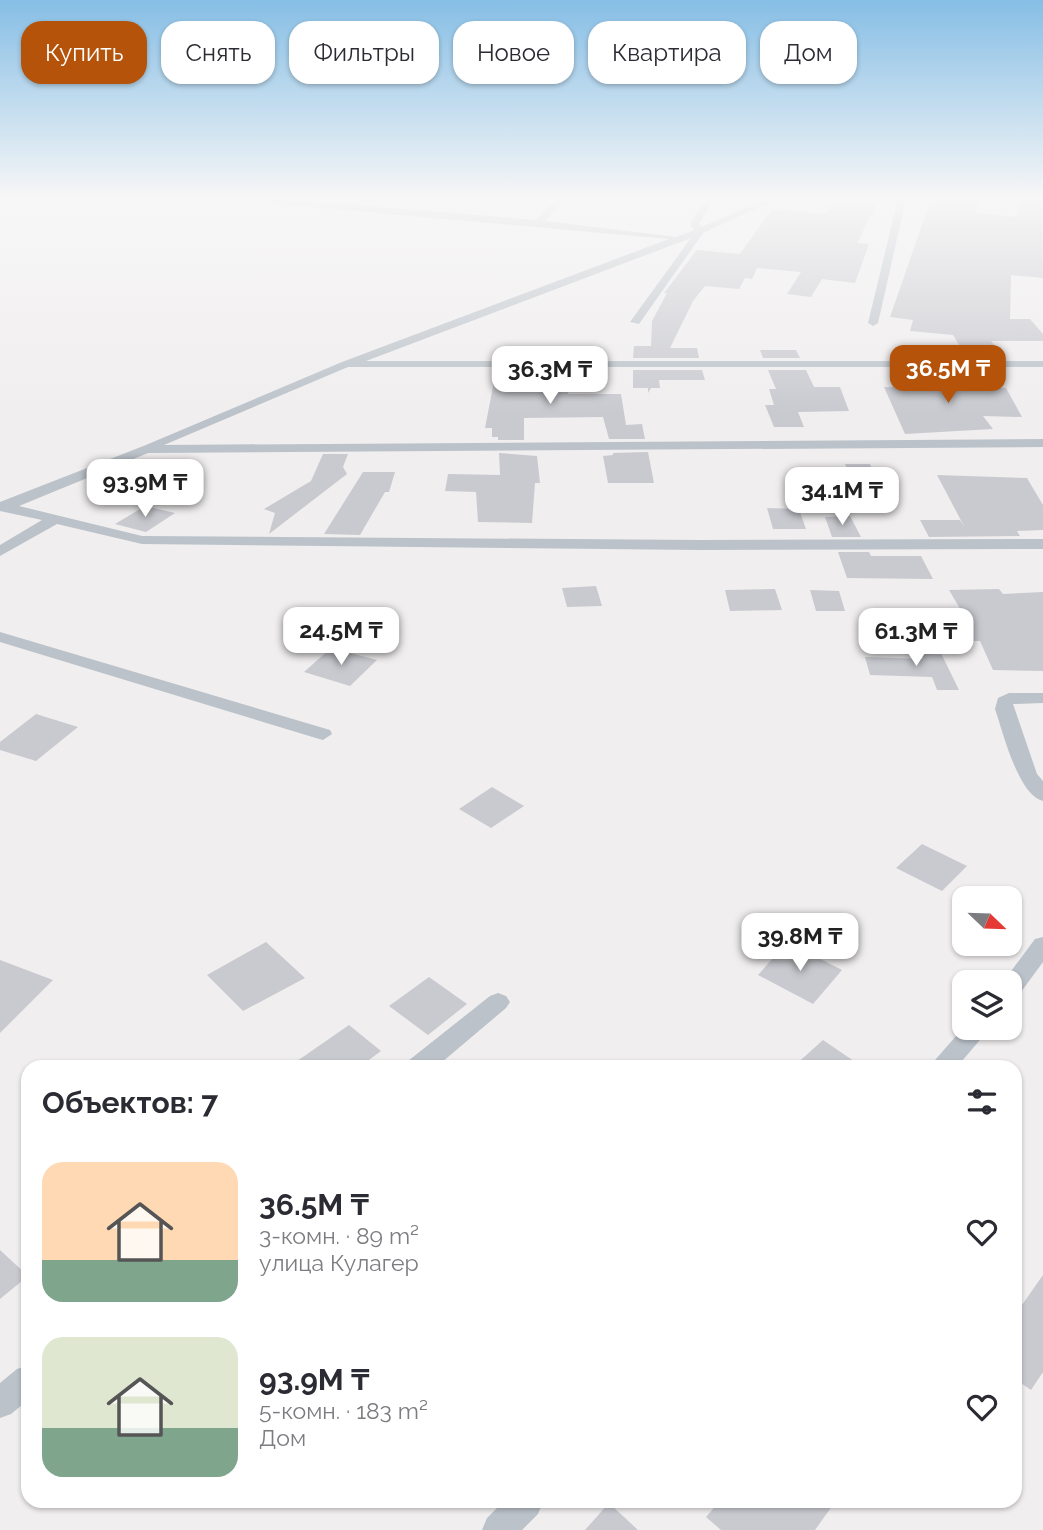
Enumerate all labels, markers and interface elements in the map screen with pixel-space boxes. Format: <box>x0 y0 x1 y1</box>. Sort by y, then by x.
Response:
chip: Купить <box>21 21 147 84</box>
chip: Снять <box>161 21 275 84</box>
chip: Фильтры <box>289 21 439 84</box>
chip: Новое <box>453 21 574 84</box>
chip: Квартира <box>588 21 746 84</box>
chip: Дом <box>760 21 857 84</box>
pin: 36.3M ₸ <box>485 346 615 406</box>
pin: 36.5M ₸ <box>883 346 1013 405</box>
text: 36.5M ₸ <box>906 354 990 381</box>
text: 36.3M ₸ <box>508 355 592 382</box>
pin: 93.9M ₸ <box>80 460 210 519</box>
text: 93.9M ₸ <box>103 468 187 495</box>
pin: 34.1M ₸ <box>777 468 907 527</box>
text: 34.1M ₸ <box>801 476 883 503</box>
pin: 24.5M ₸ <box>276 608 406 667</box>
pin: 61.3M ₸ <box>851 608 981 668</box>
text: 24.5M ₸ <box>299 616 383 643</box>
text: 61.3M ₸ <box>875 617 957 644</box>
north arrow <box>952 886 1022 956</box>
map controls <box>952 886 1022 1040</box>
pin: 39.8M ₸ <box>735 914 865 973</box>
text: 39.8M ₸ <box>757 922 843 949</box>
button: layers <box>952 970 1022 1040</box>
icon: filters <box>963 1083 1001 1121</box>
text: Объектов: 7 <box>42 1085 218 1120</box>
text: 36.5M ₸ <box>259 1187 369 1222</box>
icon: home <box>98 1190 182 1274</box>
icon: heart <box>963 1213 1001 1251</box>
text: 3-комн. · 89 m² <box>259 1222 419 1249</box>
text: улица Кулагер <box>259 1249 419 1276</box>
text: 93.9M ₸ <box>259 1362 370 1397</box>
icon: home <box>98 1365 182 1449</box>
icon: heart <box>963 1388 1001 1426</box>
text: 5-комн. · 183 m² <box>259 1397 428 1424</box>
text: Дом <box>259 1424 306 1451</box>

